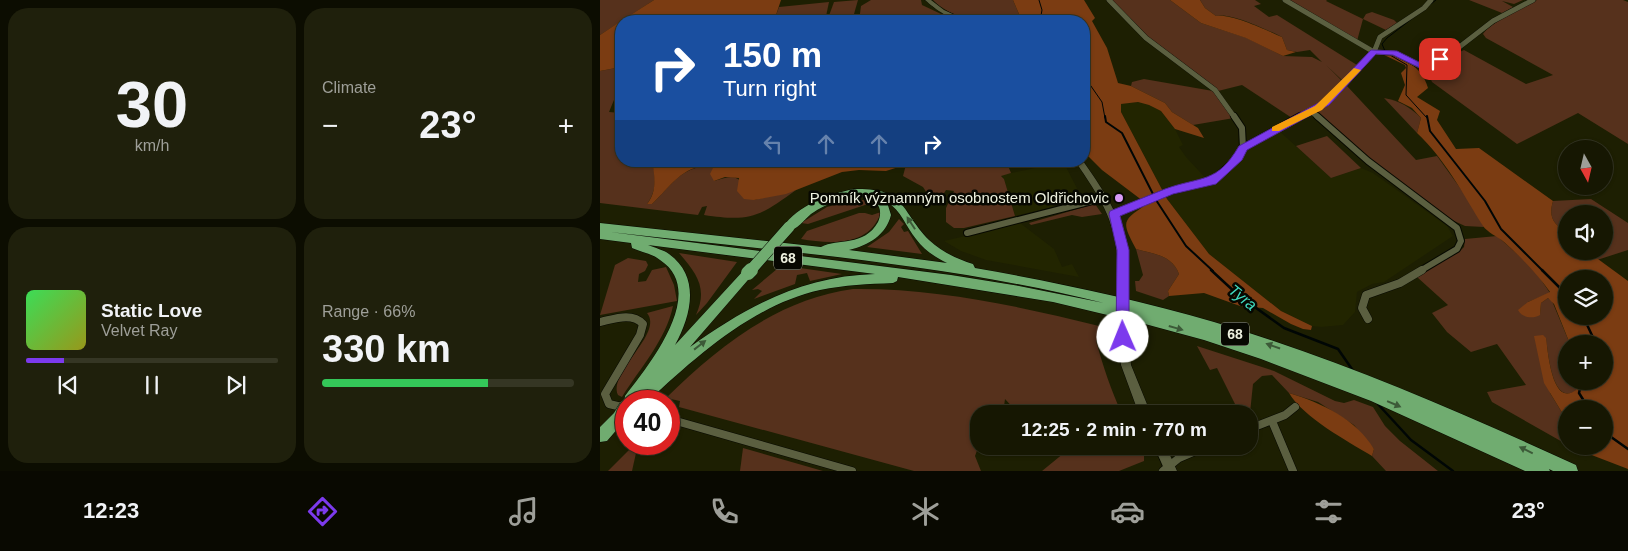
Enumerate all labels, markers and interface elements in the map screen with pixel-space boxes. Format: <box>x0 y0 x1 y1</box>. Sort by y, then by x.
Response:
icon: right <box>640 35 705 100</box>
text: 150 m <box>723 35 822 74</box>
pin <box>1419 38 1461 80</box>
icon: arrive <box>1426 45 1454 73</box>
text: 30 <box>116 68 188 141</box>
text: Turn right <box>723 76 816 101</box>
text: Climate <box>322 79 376 96</box>
text: 23° <box>419 104 477 146</box>
text: − <box>322 110 338 141</box>
text: + <box>558 110 574 141</box>
icon: left <box>759 130 787 158</box>
icon: ahead <box>812 130 840 158</box>
icon: ahead <box>865 130 893 158</box>
icon: right <box>918 130 946 158</box>
text: km/h <box>135 137 169 154</box>
north arrow <box>1558 140 1612 195</box>
map controls <box>1558 140 1613 455</box>
place label: Pomník významným osobnostem Oldřichovic <box>810 189 1109 206</box>
marker: Pomník významným osobnostem Oldřichovic <box>1113 192 1125 204</box>
button: sound <box>1558 205 1613 260</box>
one-way arrow <box>906 217 915 230</box>
road number: 68 <box>774 247 802 270</box>
button: layers <box>1558 270 1613 325</box>
water label: Tyra <box>1225 281 1260 314</box>
text: Static Love <box>101 300 202 321</box>
text: Range · 66% <box>322 303 415 320</box>
position arrow <box>1096 310 1148 362</box>
text: Velvet Ray <box>101 322 177 339</box>
road number: 68 <box>1221 322 1249 346</box>
one-way arrow <box>1169 324 1184 332</box>
text: 330 km <box>322 328 451 370</box>
button: + <box>1558 335 1613 390</box>
one-way arrow <box>693 340 706 351</box>
one-way arrow <box>1265 342 1280 350</box>
icon: previous <box>54 371 82 399</box>
icon: pause <box>138 371 166 399</box>
icon: next <box>222 371 250 399</box>
speed limit sign: 40 <box>615 390 680 455</box>
button: − <box>1558 400 1613 455</box>
one-way arrow <box>1387 401 1401 409</box>
text: 12:25 · 2 min · 770 m <box>1021 419 1207 440</box>
one-way arrow <box>1519 446 1534 454</box>
icon: directions <box>305 494 340 529</box>
icon: music <box>506 494 541 529</box>
icon: phone <box>707 494 742 529</box>
icon: climate <box>908 494 943 529</box>
icon: car <box>1110 494 1145 529</box>
icon: filters <box>1311 494 1346 529</box>
text: 12:23 <box>83 498 139 523</box>
text: 23° <box>1512 498 1545 523</box>

